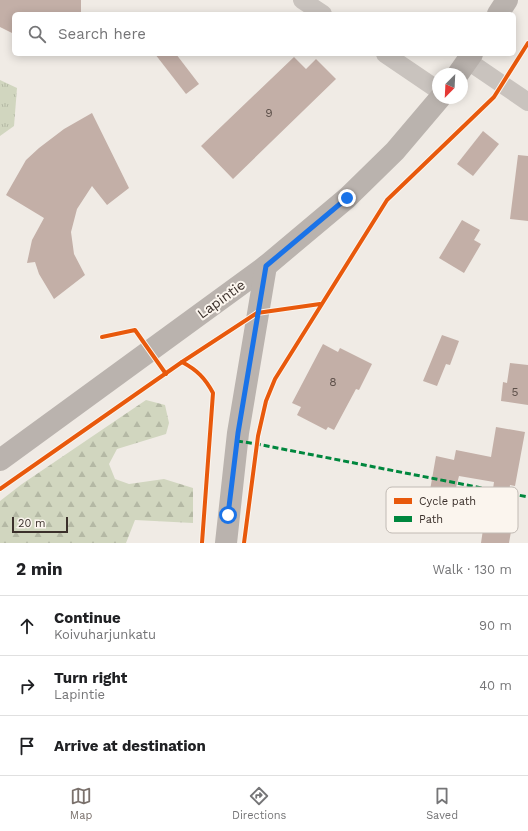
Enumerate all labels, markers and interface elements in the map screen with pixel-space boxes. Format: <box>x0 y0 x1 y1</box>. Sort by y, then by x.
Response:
search box <box>12 12 516 56</box>
icon: search <box>26 23 48 45</box>
text: Search here <box>58 25 146 43</box>
north arrow <box>432 68 468 104</box>
house number: 9 <box>265 106 273 120</box>
route end <box>338 189 356 207</box>
street label: Lapintie <box>194 276 248 322</box>
house number: 8 <box>329 375 337 389</box>
house number: 5 <box>512 385 519 399</box>
legend <box>386 487 518 533</box>
text: Cycle path <box>419 495 476 508</box>
route start <box>219 506 237 524</box>
text: Path <box>419 513 443 526</box>
scale bar <box>12 515 68 534</box>
text: 20 m <box>18 517 46 530</box>
text: 2 min <box>16 559 62 579</box>
text: Walk · 130 m <box>433 562 512 577</box>
text: Continue <box>54 609 121 627</box>
icon: ahead <box>16 615 38 637</box>
text: 90 m <box>479 618 512 633</box>
text: Koivuharjunkatu <box>54 627 156 642</box>
text: Turn right <box>54 669 127 687</box>
icon: right <box>16 675 38 697</box>
text: 40 m <box>479 678 512 693</box>
text: Lapintie <box>54 687 105 702</box>
icon: arrive <box>16 735 38 757</box>
text: Arrive at destination <box>54 737 206 755</box>
tab: Map <box>70 785 92 822</box>
tab: Directions <box>232 785 286 822</box>
tab: Saved <box>426 785 458 822</box>

